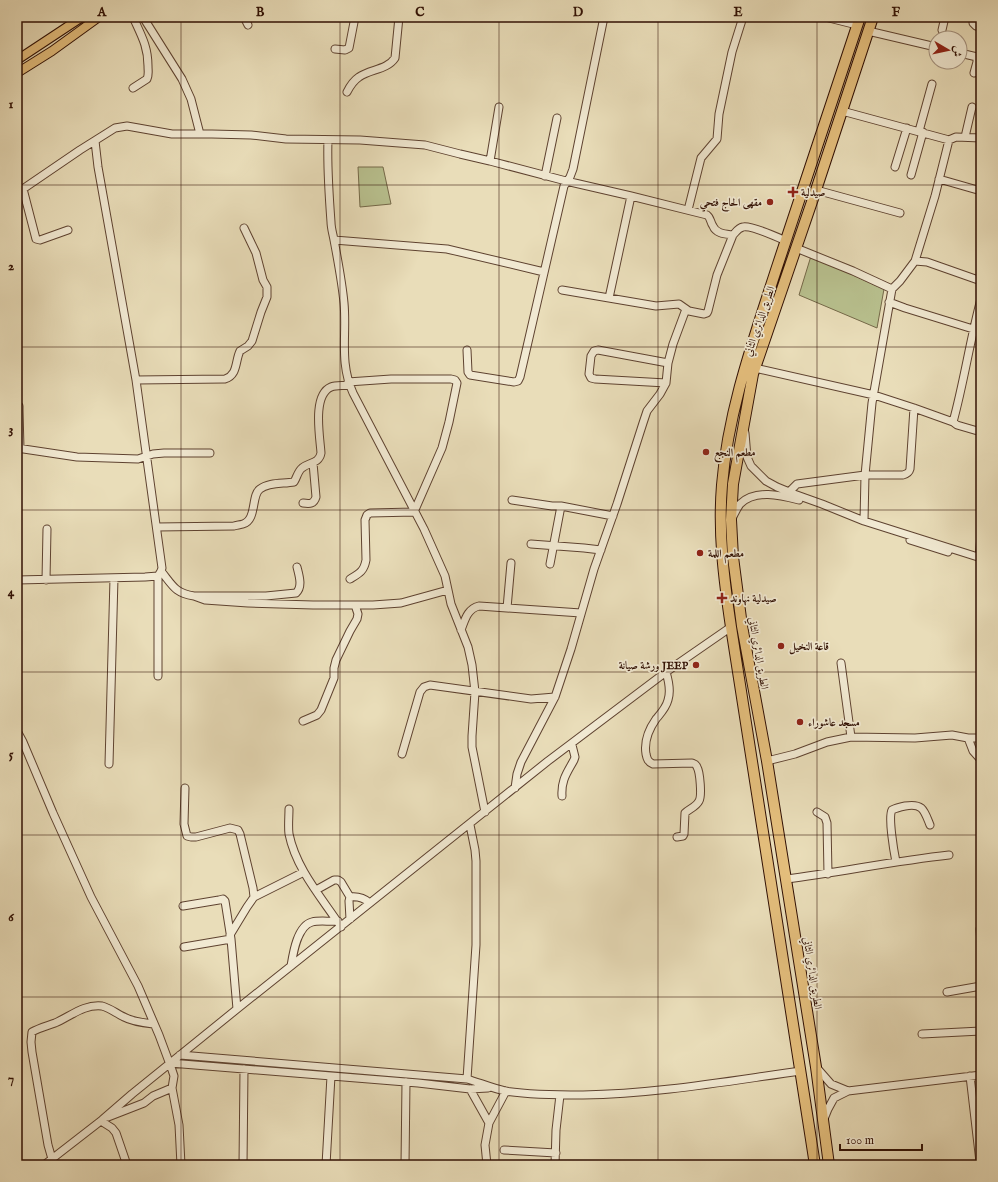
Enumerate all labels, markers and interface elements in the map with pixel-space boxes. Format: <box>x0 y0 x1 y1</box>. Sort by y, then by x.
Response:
text: A <box>97 4 108 21</box>
text: B <box>256 4 265 21</box>
text: C <box>415 4 425 21</box>
text: D <box>573 4 584 21</box>
text: E <box>733 4 743 21</box>
text: F <box>892 4 901 21</box>
north arrow <box>928 30 968 70</box>
text: ش <box>949 45 965 58</box>
text: 1 <box>9 96 14 113</box>
place label: صيدلية <box>801 186 826 200</box>
marker: صيدلية <box>788 187 798 197</box>
place label: مقهى الحاج فتحي <box>700 196 762 212</box>
marker: مقهى الحاج فتحي <box>765 197 775 207</box>
text: 2 <box>8 258 14 275</box>
street label: الطريق الدائري الثاني <box>741 284 779 359</box>
text: 3 <box>9 421 14 438</box>
place label: مطعم النجع <box>714 446 756 463</box>
marker: مطعم النجع <box>701 447 711 457</box>
place label: مطعم اللمة <box>708 547 744 564</box>
marker: مطعم اللمة <box>695 548 705 558</box>
text: 4 <box>8 584 15 601</box>
place label: صيدلية نهاوند <box>730 592 777 606</box>
marker: صيدلية نهاوند <box>717 593 727 603</box>
street label: الطريق الدائري الثاني <box>744 616 771 691</box>
place label: قاعة النخيل <box>789 640 829 655</box>
marker: قاعة النخيل <box>776 641 786 651</box>
place label: ورشة صيانة JEEP <box>619 659 689 673</box>
marker: ورشة صيانة JEEP <box>691 660 701 670</box>
place label: مسجد عاشوراء <box>808 716 860 730</box>
marker: مسجد عاشوراء <box>795 717 805 727</box>
text: 5 <box>9 746 14 763</box>
text: 6 <box>8 909 14 926</box>
street label: الطريق الدائري الثاني <box>798 936 825 1011</box>
text: 7 <box>8 1071 14 1088</box>
scale bar <box>840 1126 922 1152</box>
text: 100 m <box>846 1133 874 1148</box>

